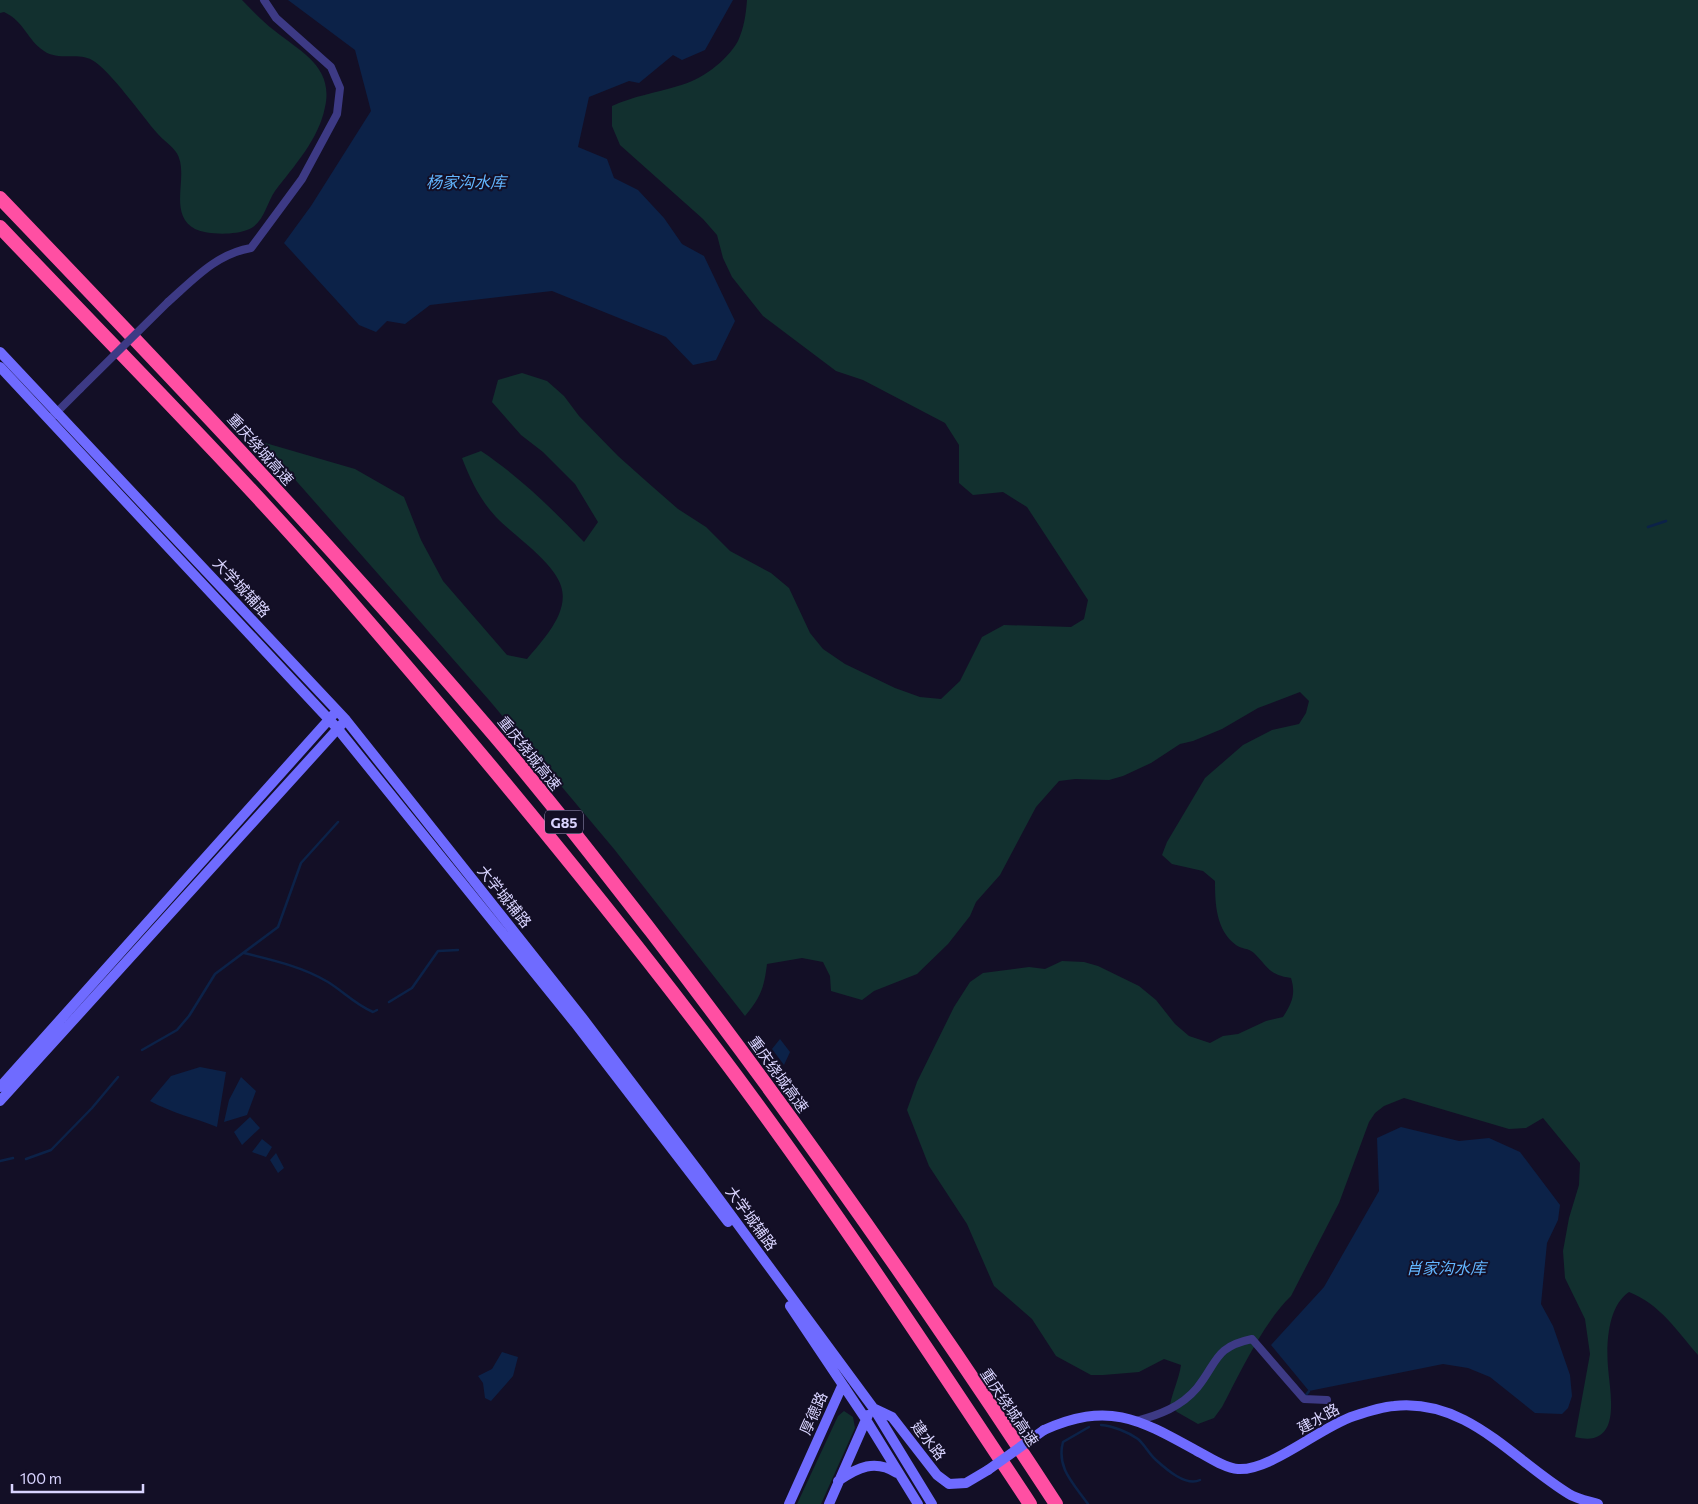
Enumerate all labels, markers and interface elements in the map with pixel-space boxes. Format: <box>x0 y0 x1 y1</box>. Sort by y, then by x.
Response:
water label: 杨家沟水库 <box>426 172 509 191</box>
street label: 重庆绕城高速 <box>224 410 298 488</box>
street label: 大学城辅路 <box>210 553 274 621</box>
street label: 重庆绕城高速 <box>495 712 565 794</box>
road number: G85 <box>545 810 583 834</box>
street label: 大学城辅路 <box>474 861 536 931</box>
street label: 重庆绕城高速 <box>745 1032 813 1116</box>
street label: 大学城辅路 <box>723 1182 781 1254</box>
water label: 肖家沟水库 <box>1406 1258 1489 1277</box>
street label: 重庆绕城高速 <box>977 1365 1043 1449</box>
street label: 厚德路 <box>796 1389 830 1437</box>
street label: 建水路 <box>1294 1399 1342 1437</box>
street label: 建水路 <box>908 1417 950 1463</box>
scale bar <box>12 1462 144 1494</box>
text: 100 m <box>20 1469 62 1487</box>

